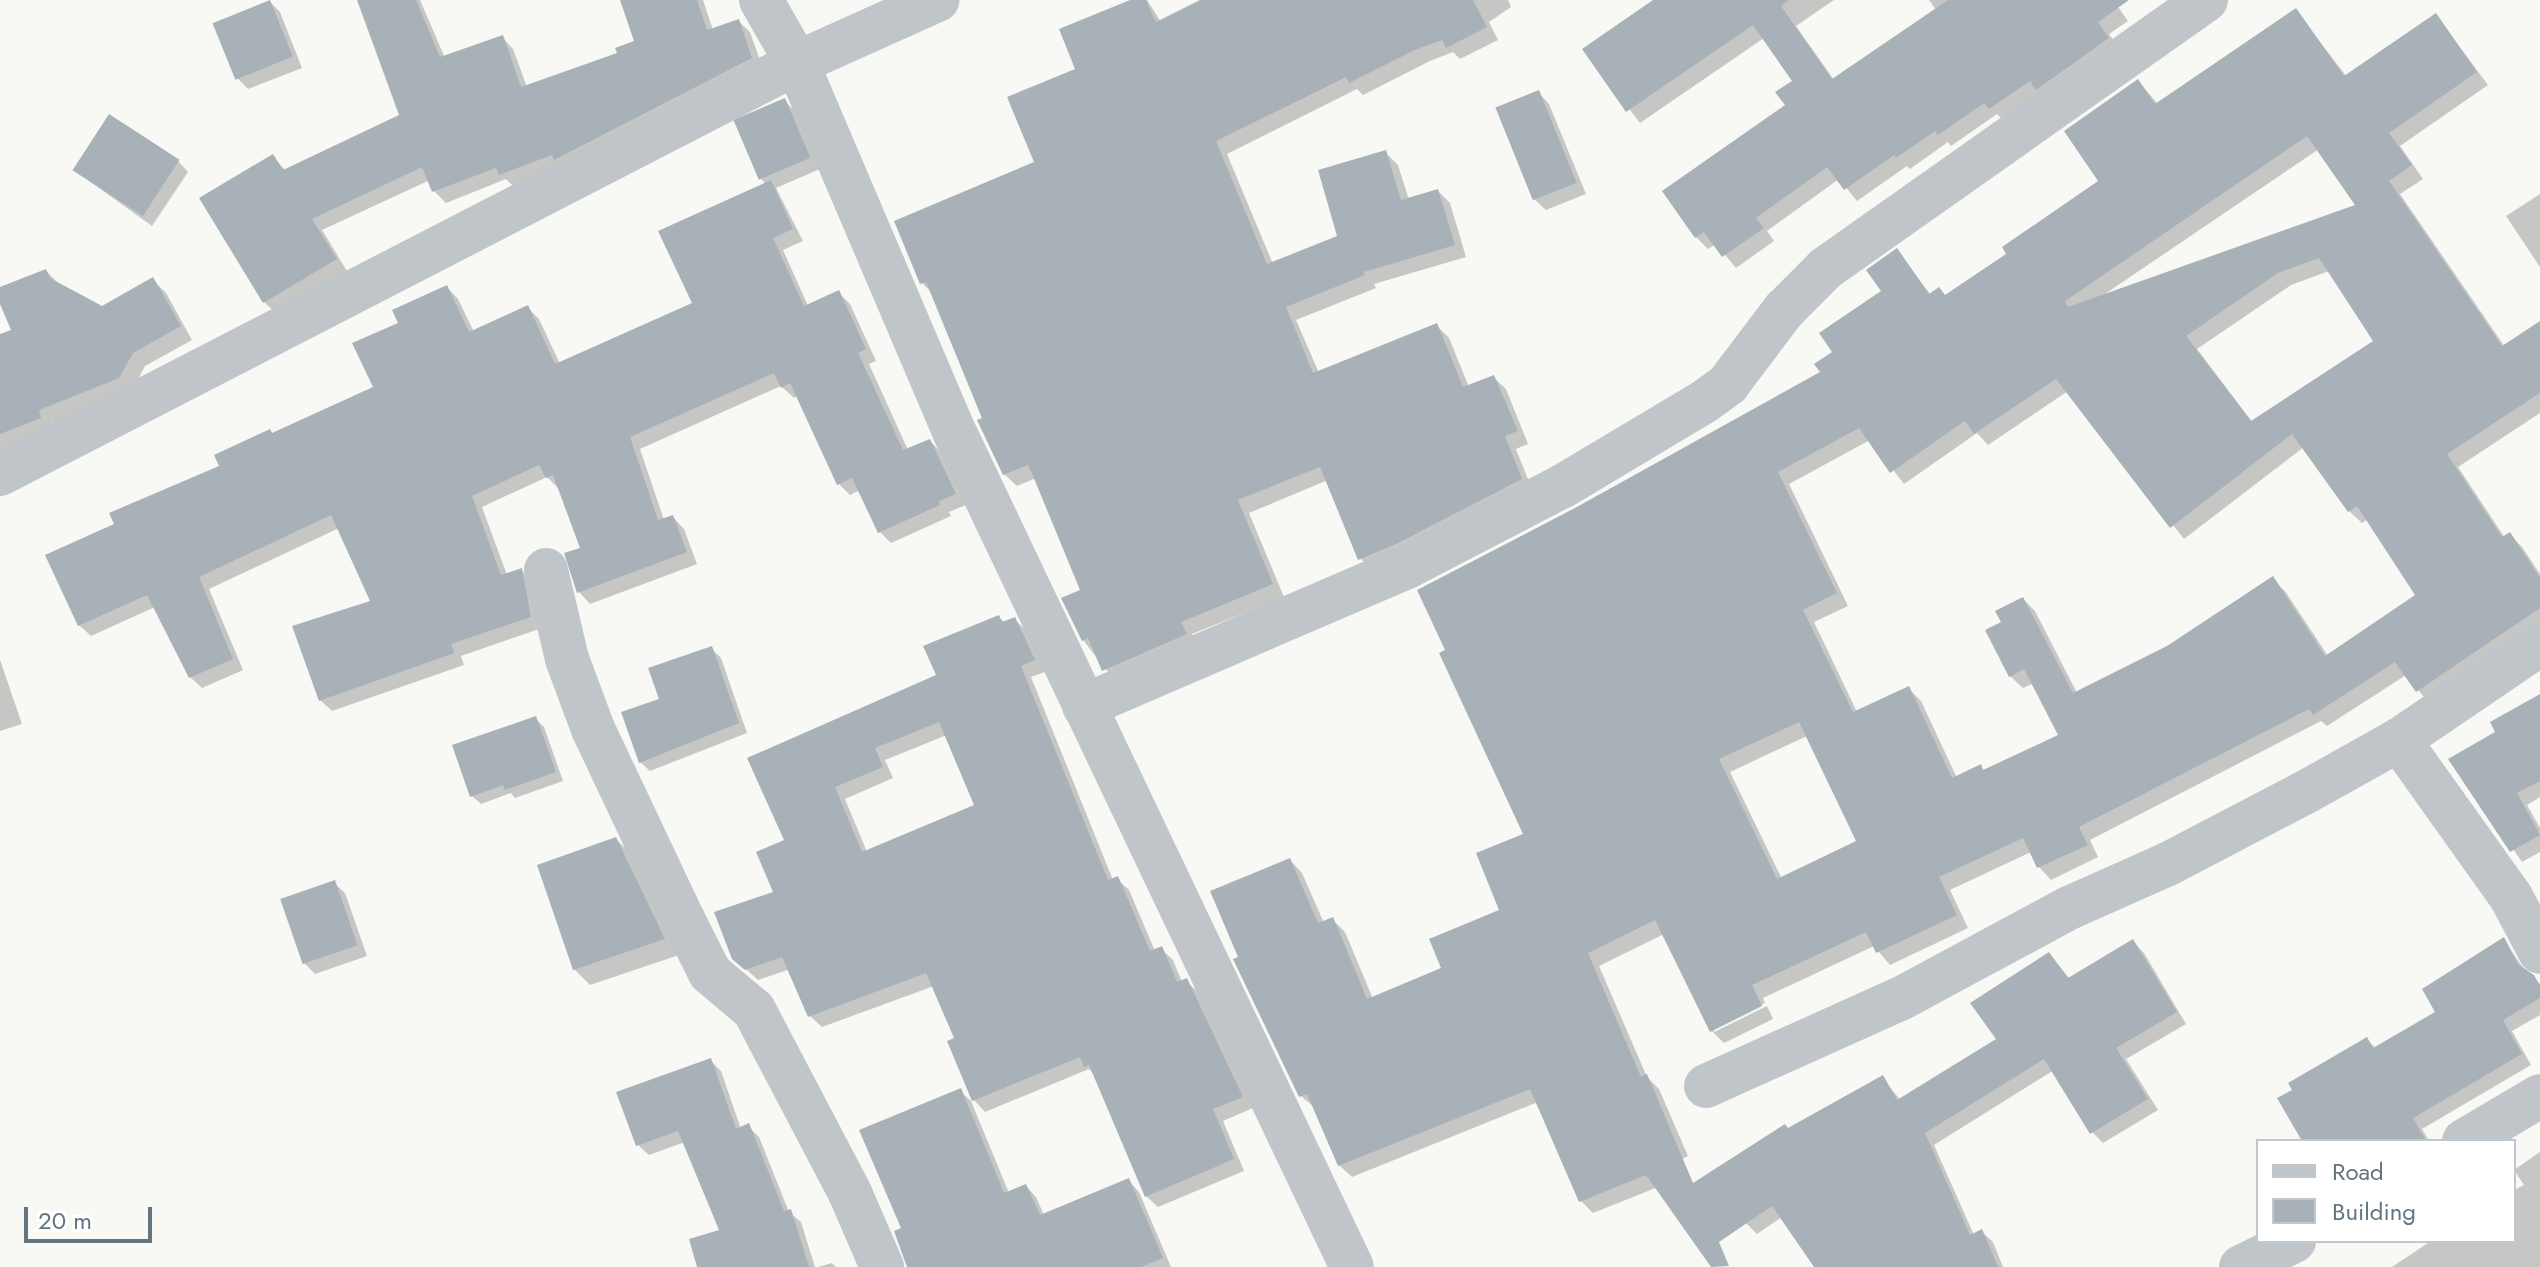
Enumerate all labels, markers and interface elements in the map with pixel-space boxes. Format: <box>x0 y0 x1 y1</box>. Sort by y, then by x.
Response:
legend <box>2256 1139 2516 1243</box>
text: Road <box>2332 1154 2384 1189</box>
scale bar <box>28 1191 156 1241</box>
text: Building <box>2332 1194 2416 1229</box>
text: 20 m <box>38 1203 92 1238</box>

